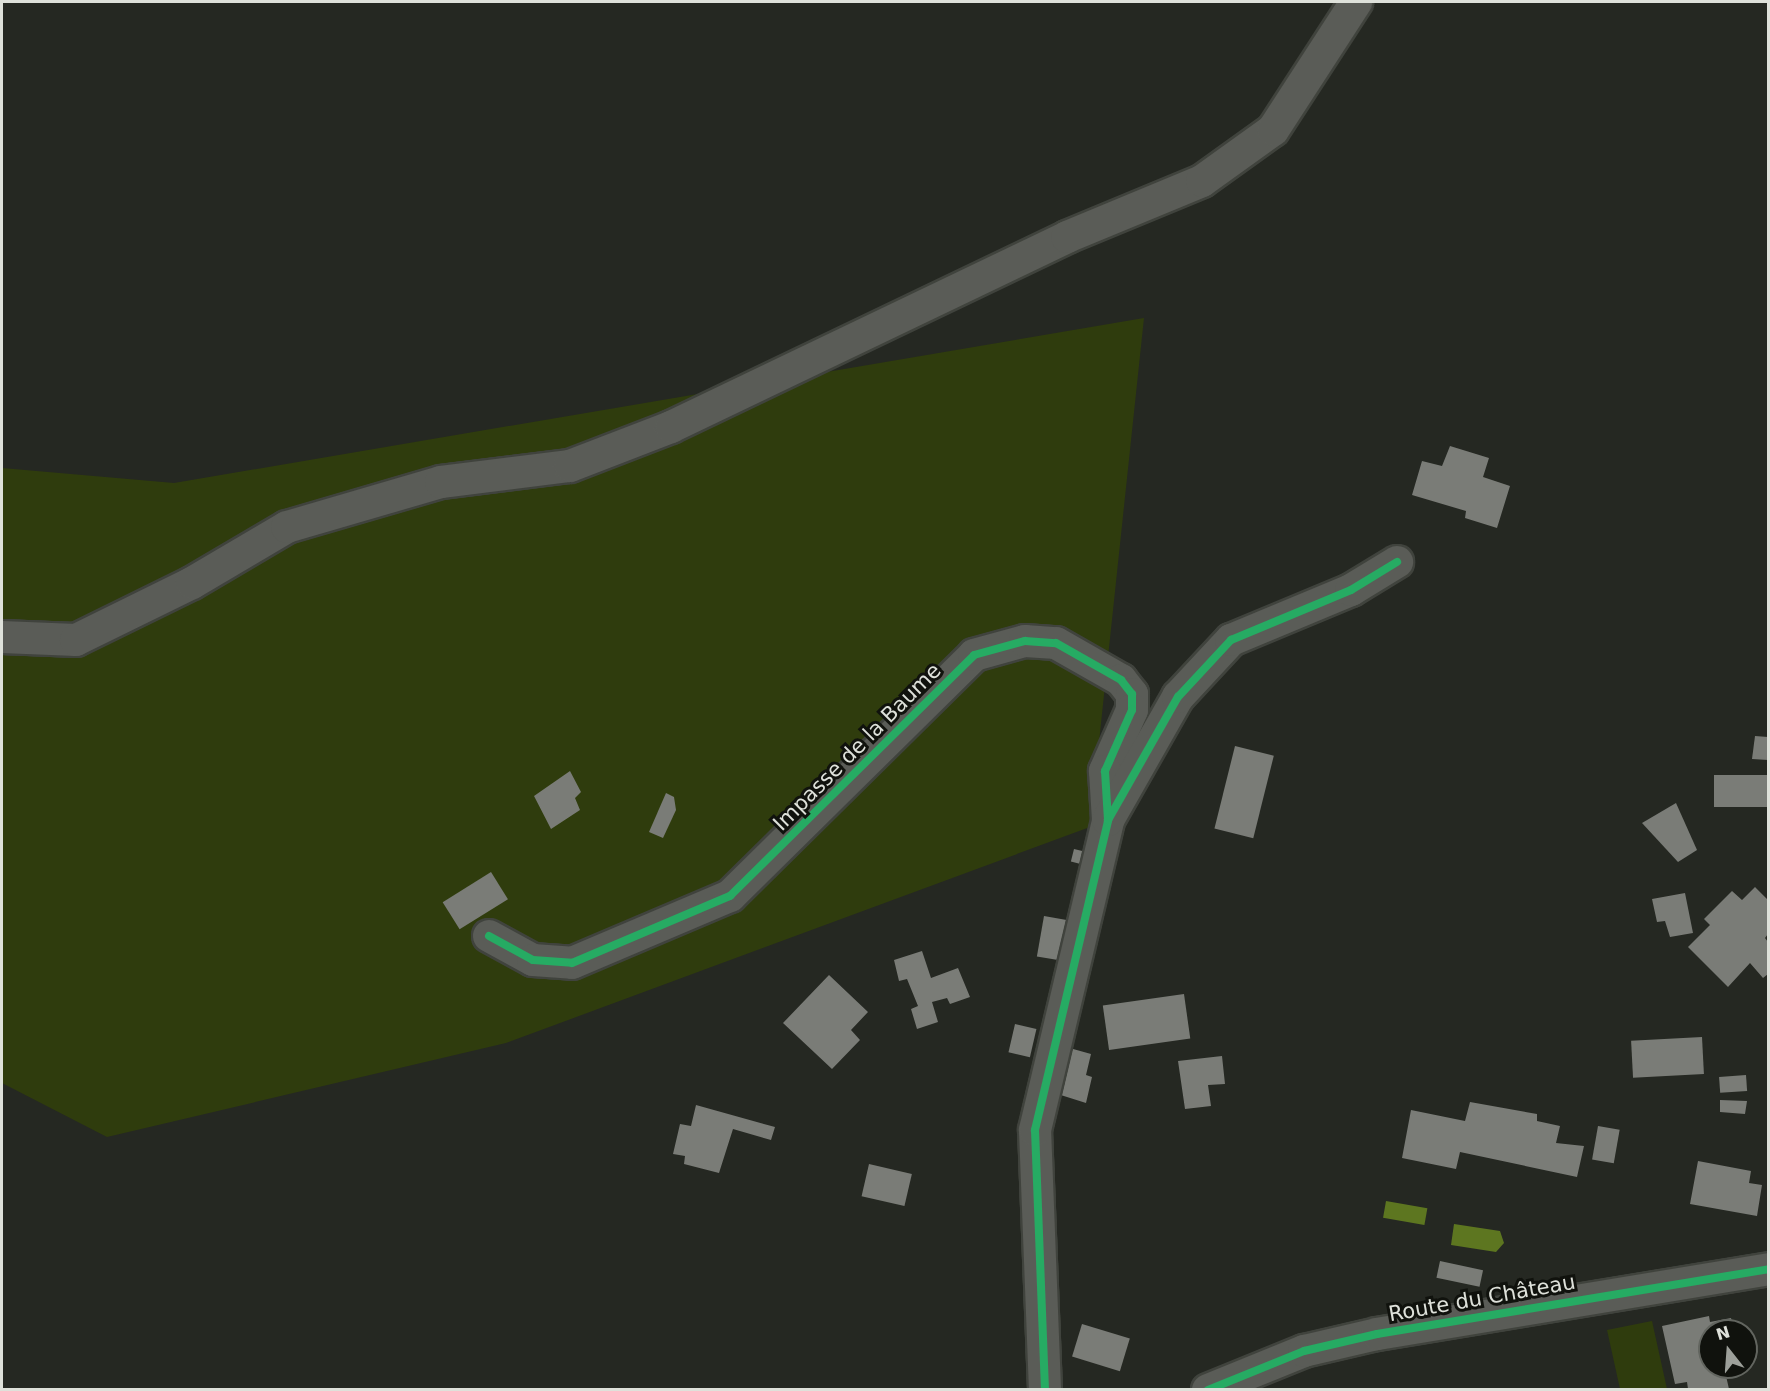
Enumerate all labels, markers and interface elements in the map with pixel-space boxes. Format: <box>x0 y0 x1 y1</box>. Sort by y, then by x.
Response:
street label: Impasse de la Baume <box>768 658 946 836</box>
street label: Route du Château <box>1387 1269 1577 1327</box>
north arrow <box>1698 1319 1758 1379</box>
text: N <box>1714 1322 1732 1344</box>

